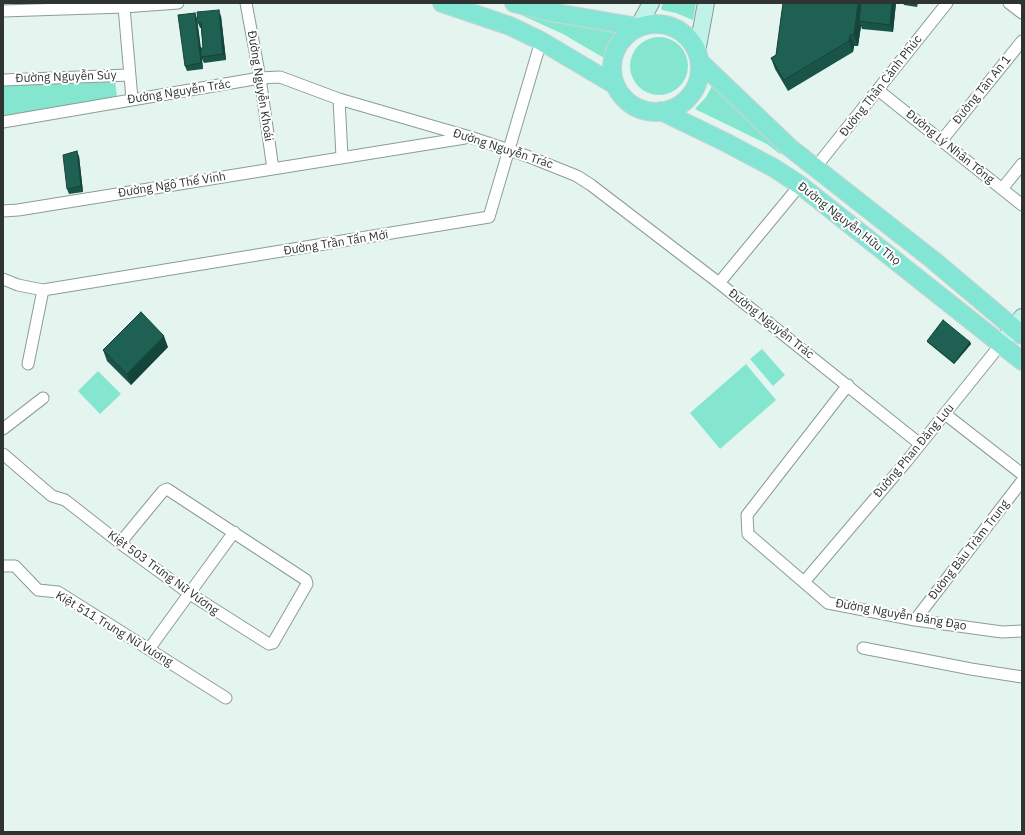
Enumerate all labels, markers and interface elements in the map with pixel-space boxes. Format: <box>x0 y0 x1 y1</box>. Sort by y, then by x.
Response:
street label: Đường Nguyễn Khoái <box>244 30 276 142</box>
street label: Đường Thân Cảnh Phúc <box>837 32 925 140</box>
street label: Đường Tân An 1 <box>950 53 1014 127</box>
street label: Đường Nguyễn Súy <box>15 68 117 86</box>
street label: Đường Nguyễn Trác <box>126 77 232 107</box>
street label: Đường Lý Nhân Tông <box>903 107 997 187</box>
street label: Đường Nguyễn Trác <box>451 126 555 172</box>
street label: Đường Ngô Thế Vinh <box>117 169 227 201</box>
street label: Đường Nguyễn Hữu Thọ <box>795 179 903 269</box>
street label: Đường Trần Tấn Mới <box>283 228 389 258</box>
street label: Đường Nguyễn Trác <box>725 286 817 362</box>
street label: Đường Phan Đăng Lưu <box>871 401 957 501</box>
street label: Đường Bàu Tràm Trung <box>926 497 1012 603</box>
street label: Kiệt 503 Trưng Nữ Vương <box>105 528 221 618</box>
street label: Kiệt 511 Trưng Nữ Vương <box>53 588 175 670</box>
street label: Đường Nguyễn Đăng Đạo <box>834 596 968 634</box>

